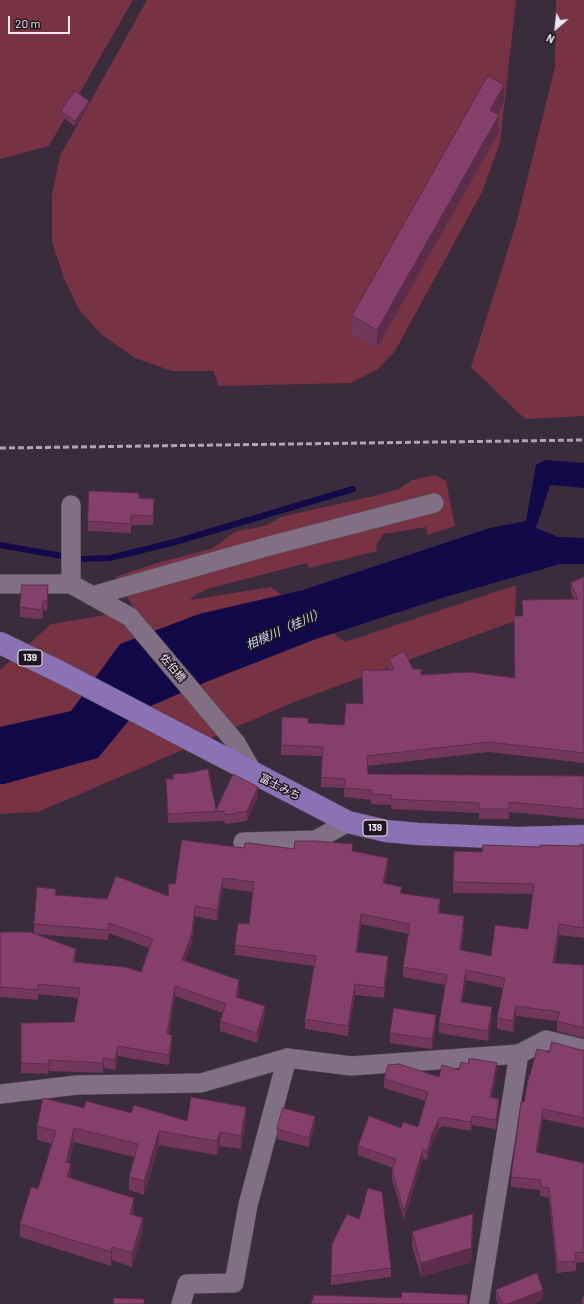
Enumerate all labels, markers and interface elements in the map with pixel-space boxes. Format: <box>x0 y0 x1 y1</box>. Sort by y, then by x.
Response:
scale bar <box>10 8 72 34</box>
north arrow <box>536 8 576 48</box>
text: 20 m <box>15 16 41 30</box>
text: N <box>544 32 556 46</box>
water label: 相模川（桂川） <box>244 605 326 653</box>
road number: 139 <box>18 650 42 666</box>
street label: 佐伯橋 <box>157 651 189 685</box>
street label: 富士みち <box>257 771 303 803</box>
road number: 139 <box>363 820 387 836</box>

